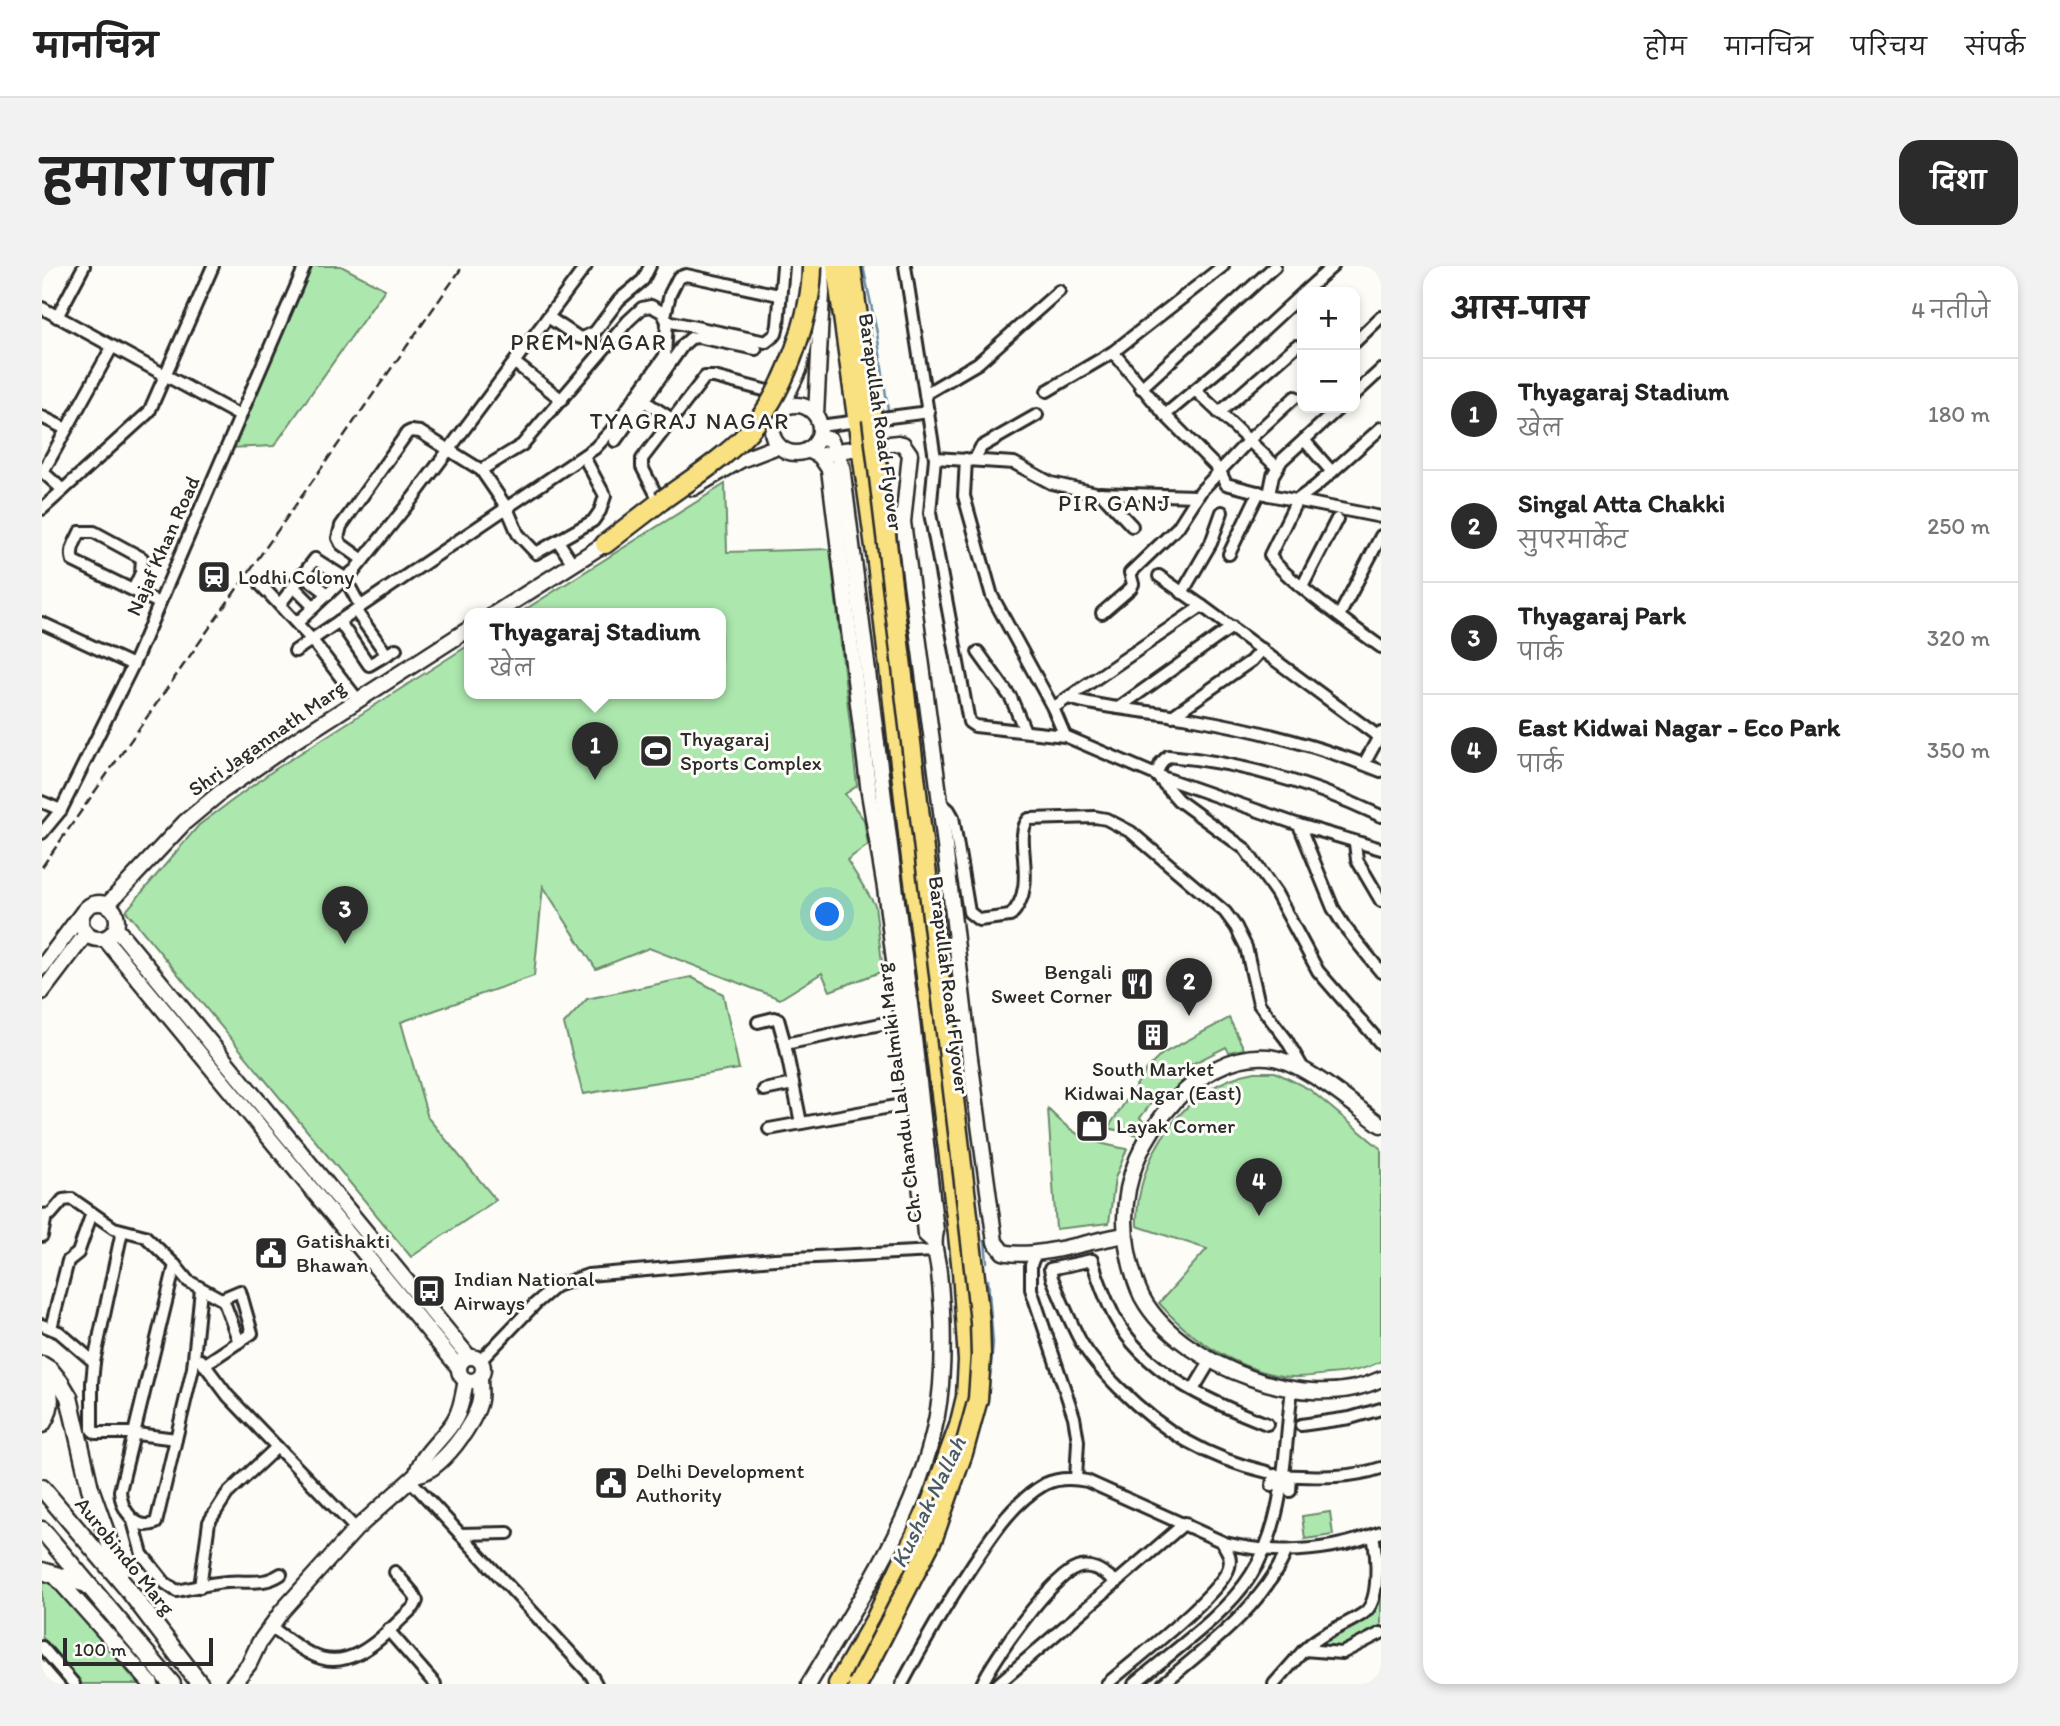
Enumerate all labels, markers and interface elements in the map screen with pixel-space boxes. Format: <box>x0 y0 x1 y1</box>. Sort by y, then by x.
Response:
text: मानचित्र <box>35 26 158 65</box>
text: होम <box>1644 32 1687 61</box>
text: मानचित्र <box>1725 32 1813 61</box>
text: परिचय <box>1851 32 1927 61</box>
text: संपर्क <box>1965 32 2025 61</box>
button: दिशा <box>1899 140 2018 225</box>
text: हमारा पता <box>42 148 271 207</box>
map controls <box>1297 287 1360 413</box>
button: + <box>1297 287 1360 350</box>
text: आस-पास <box>1451 290 1588 327</box>
text: 4 नतीजे <box>1911 296 1990 324</box>
street label: Barapullah Road Flyover <box>854 312 909 533</box>
district label: PREM NAGAR <box>510 328 668 356</box>
button: − <box>1297 350 1360 413</box>
text: Thyagaraj Stadium <box>1518 375 1729 407</box>
text: 1 <box>1469 400 1479 428</box>
text: 180 m <box>1928 400 1990 428</box>
district label: TYAGRAJ NAGAR <box>590 407 790 435</box>
text: खेल <box>1518 414 1563 442</box>
street label: Najaf Khan Road <box>121 472 205 620</box>
text: Singal Atta Chakki <box>1518 487 1725 519</box>
district label: PIR GANJ <box>1058 489 1172 517</box>
text: 2 <box>1468 512 1480 540</box>
text: 250 m <box>1927 512 1990 540</box>
text: सुपरमार्केट <box>1518 526 1628 554</box>
station icon: Lodhi Colony <box>195 558 233 596</box>
place label: Lodhi Colony <box>238 564 355 589</box>
text: Thyagaraj Park <box>1518 599 1686 631</box>
popup <box>464 608 726 699</box>
text: Thyagaraj Stadium <box>490 615 700 647</box>
text: 3 <box>1468 624 1480 652</box>
text: 320 m <box>1927 624 1990 652</box>
text: पार्क <box>1518 638 1563 666</box>
text: खेल <box>490 654 534 682</box>
street label: Shri Jagannath Marg <box>183 674 350 801</box>
text: East Kidwai Nagar - Eco Park <box>1518 711 1840 743</box>
pin: 1 <box>572 722 618 780</box>
place label: Thyagaraj Sports Complex <box>680 726 822 775</box>
sports icon: Thyagaraj Sports Complex <box>637 732 675 770</box>
text: 4 <box>1467 736 1481 764</box>
text: 350 m <box>1927 736 1990 764</box>
text: पार्क <box>1518 750 1563 778</box>
street label: Barapullah Road Flyover <box>924 875 975 1096</box>
pin: 3 <box>322 886 368 944</box>
your location <box>810 897 844 931</box>
pin: 2 <box>1166 958 1212 1016</box>
place label: Bengali Sweet Corner <box>991 959 1112 1008</box>
street label: Ch. Chandu Lal Balmiki Marg <box>870 961 927 1225</box>
restaurant icon: Bengali Sweet Corner <box>1118 965 1156 1003</box>
building icon: South Market Kidwai Nagar (East) <box>1134 1016 1172 1054</box>
place label: South Market Kidwai Nagar (East) <box>1064 1056 1242 1105</box>
shop icon: Layak Corner <box>1073 1107 1111 1145</box>
place label: Layak Corner <box>1116 1113 1235 1138</box>
pin: 4 <box>1236 1158 1282 1216</box>
place label: Gatishakti Bhawan <box>296 1228 390 1277</box>
public building icon: Gatishakti Bhawan <box>252 1234 290 1272</box>
place label: Indian National Airways <box>454 1266 594 1315</box>
bus stop icon: Indian National Airways <box>410 1272 448 1310</box>
water label: Kushak Nallah <box>884 1431 972 1572</box>
place label: Delhi Development Authority <box>636 1458 804 1507</box>
public building icon: Delhi Development Authority <box>592 1464 630 1502</box>
street label: Aurobindo Marg <box>70 1492 181 1620</box>
scale bar <box>63 1635 214 1667</box>
text: 100 m <box>74 1638 126 1661</box>

